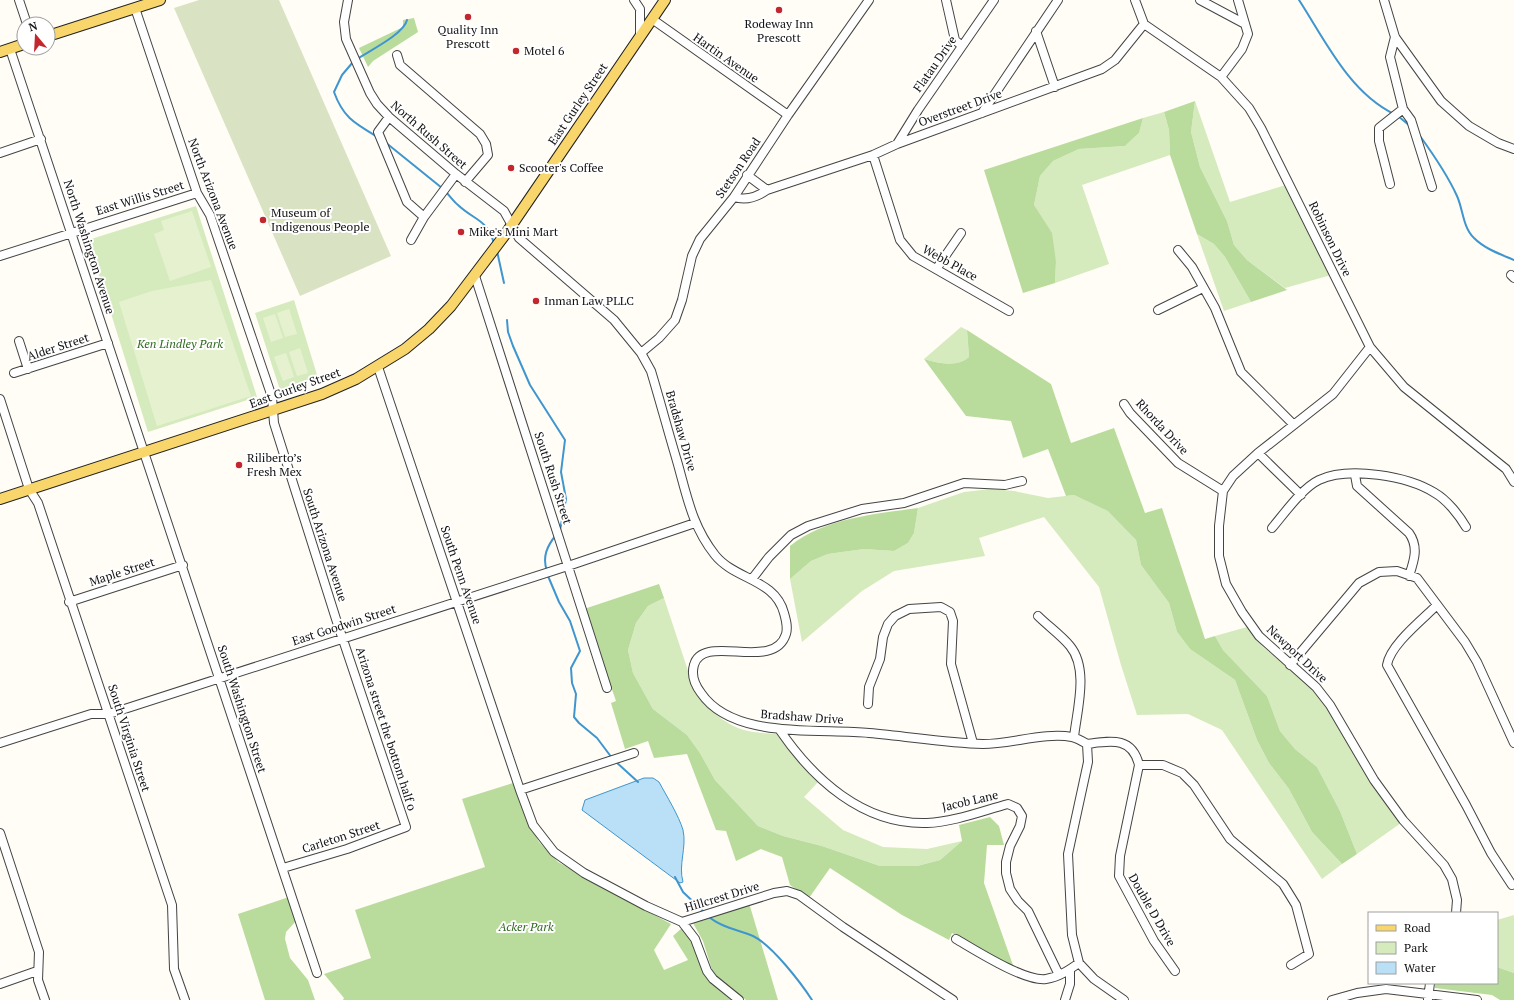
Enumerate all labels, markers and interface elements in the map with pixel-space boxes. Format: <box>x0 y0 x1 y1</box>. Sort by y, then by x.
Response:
marker: Rodeway Inn Prescott <box>774 5 784 15</box>
marker: Quality Inn Prescott <box>463 12 473 22</box>
north arrow <box>16 16 56 56</box>
place label: Rodeway Inn Prescott <box>745 16 814 45</box>
text: N <box>27 18 40 34</box>
place label: Quality Inn Prescott <box>438 22 498 51</box>
street label: Hartin Avenue <box>691 29 762 86</box>
street label: Flatau Drive <box>910 33 959 95</box>
place label: Motel 6 <box>524 43 565 58</box>
marker: Motel 6 <box>511 46 521 56</box>
street label: East Gurley Street <box>545 59 611 148</box>
street label: Overstreet Drive <box>916 85 1004 130</box>
street label: North Rush Street <box>388 97 471 172</box>
street label: Stetson Road <box>712 134 764 201</box>
street label: North Arizona Avenue <box>185 136 242 252</box>
place label: Scooter's Coffee <box>519 160 604 175</box>
marker: Scooter's Coffee <box>506 163 516 173</box>
street label: East Willis Street <box>94 177 186 218</box>
street label: North Washington Avenue <box>61 178 118 316</box>
street label: Robinson Drive <box>1306 199 1355 279</box>
place label: Museum of Indigenous People <box>271 205 370 234</box>
marker: Museum of Indigenous People <box>258 215 268 225</box>
place label: Mike's Mini Mart <box>469 224 559 239</box>
marker: Mike's Mini Mart <box>456 227 466 237</box>
street label: Webb Place <box>920 241 980 284</box>
place label: Inman Law PLLC <box>544 293 634 308</box>
marker: Inman Law PLLC <box>531 296 541 306</box>
street label: Alder Street <box>25 329 91 364</box>
park label: Ken Lindley Park <box>136 336 223 351</box>
street label: East Gurley Street <box>247 364 343 411</box>
street label: Bradshaw Drive <box>663 389 700 473</box>
street label: Rhorda Drive <box>1133 396 1192 457</box>
street label: South Rush Street <box>531 430 576 526</box>
place label: Riliberto’s Fresh Mex <box>247 450 303 479</box>
marker: Riliberto’s Fresh Mex <box>234 460 244 470</box>
street label: South Arizona Avenue <box>300 486 351 603</box>
street label: South Penn Avenue <box>438 523 485 626</box>
street label: Maple Street <box>87 554 157 589</box>
street label: East Goodwin Street <box>290 601 398 648</box>
street label: Newport Drive <box>1264 622 1331 686</box>
street label: South Washington Street <box>215 643 270 775</box>
street label: Arizona street the bottom half o <box>353 645 420 813</box>
street label: South Virginia Street <box>105 682 154 794</box>
street label: Bradshaw Drive <box>760 706 844 727</box>
street label: Jacob Lane <box>940 787 1000 814</box>
street label: Carleton Street <box>300 817 382 856</box>
street label: Double D Drive <box>1126 871 1179 949</box>
street label: Hillcrest Drive <box>683 878 761 915</box>
legend <box>1368 912 1498 984</box>
park label: Acker Park <box>497 919 554 934</box>
text: Road <box>1404 920 1431 935</box>
text: Park <box>1404 940 1429 955</box>
text: Water <box>1404 960 1436 975</box>

